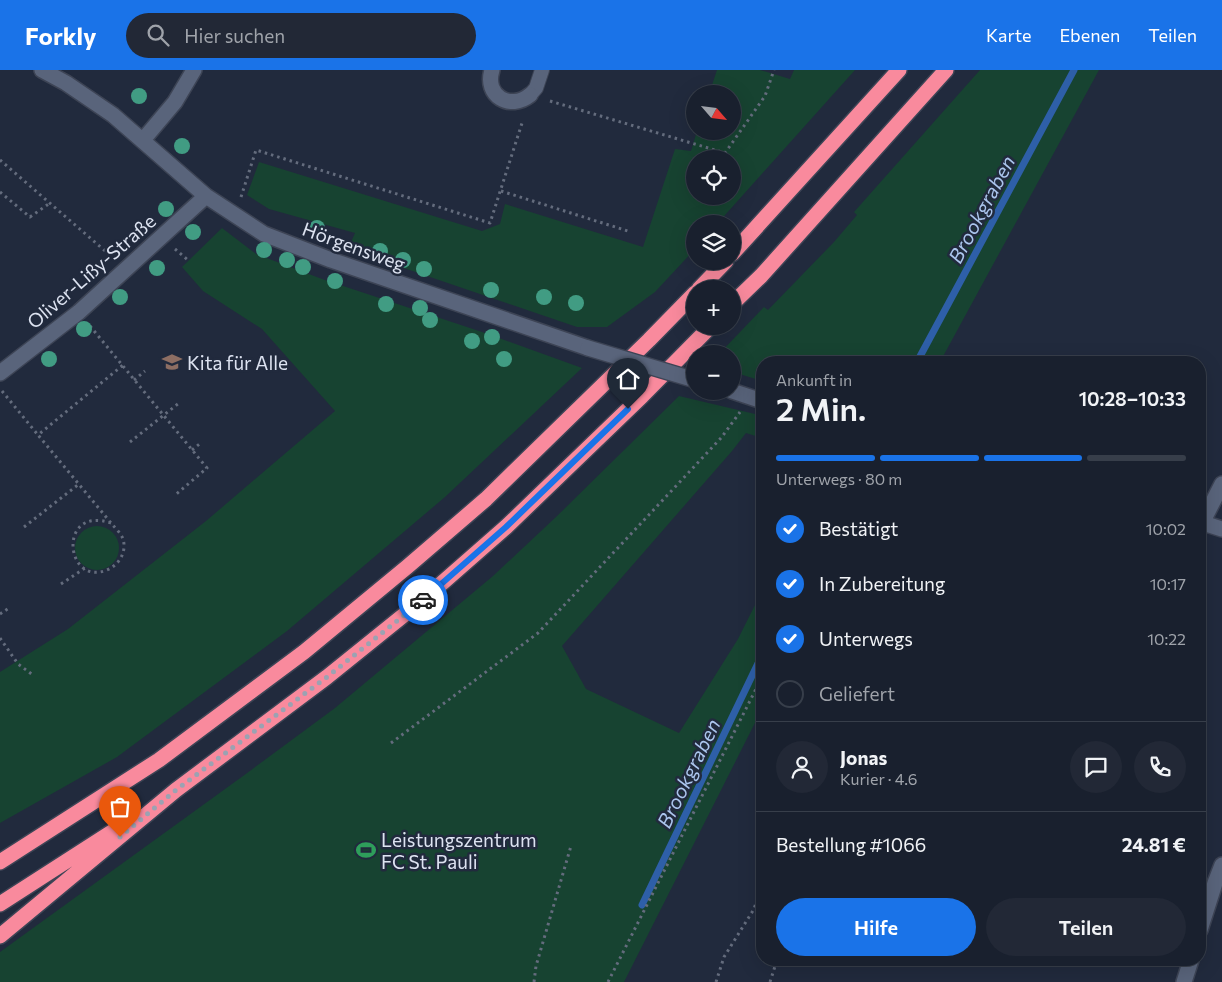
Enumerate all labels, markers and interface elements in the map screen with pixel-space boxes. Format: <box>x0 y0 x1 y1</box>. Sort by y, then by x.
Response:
search box <box>126 13 476 58</box>
text: Forkly <box>25 21 96 50</box>
icon: search <box>144 21 172 49</box>
text: Hier suchen <box>184 24 285 47</box>
text: Karte <box>986 24 1031 46</box>
text: Ebenen <box>1059 24 1120 46</box>
text: Teilen <box>1148 24 1197 46</box>
north arrow <box>686 85 741 140</box>
map controls <box>686 85 741 400</box>
button: locate <box>686 150 741 205</box>
water label: Brookgraben <box>943 151 1019 267</box>
street label: Oliver-Lißy-Straße <box>22 209 160 333</box>
button: layers <box>686 215 741 270</box>
street label: Hörgensweg <box>299 217 409 275</box>
button: + <box>686 280 741 335</box>
button: − <box>686 345 741 400</box>
school or university icon: Kita für Alle <box>161 351 183 373</box>
place label: Kita für Alle <box>187 351 288 374</box>
pin <box>607 358 649 409</box>
icon: home <box>614 365 642 393</box>
text: Ankunft in <box>776 370 852 389</box>
text: 10:28–10:33 <box>1079 387 1186 410</box>
text: 2 Min. <box>776 388 866 428</box>
text: Unterwegs · 80 m <box>776 469 902 488</box>
icon: check <box>776 515 804 543</box>
text: Bestätigt <box>819 517 898 540</box>
text: 10:02 <box>1146 519 1186 538</box>
icon: check <box>776 570 804 598</box>
text: In Zubereitung <box>819 572 945 595</box>
text: 10:17 <box>1150 574 1186 593</box>
courier <box>398 575 448 625</box>
icon: car <box>409 586 437 614</box>
icon: check <box>776 625 804 653</box>
text: Unterwegs <box>819 627 913 650</box>
text: 10:22 <box>1147 629 1186 648</box>
text: Geliefert <box>819 682 895 705</box>
water label: Brookgraben <box>651 715 725 831</box>
button: person <box>776 741 828 793</box>
button: chat <box>1070 741 1122 793</box>
button: phone <box>1134 741 1186 793</box>
text: Jonas <box>840 746 887 769</box>
text: Kurier · 4.6 <box>840 769 917 788</box>
pin <box>99 786 141 837</box>
icon: bag <box>106 793 134 821</box>
place label: Leistungszentrum FC St. Pauli <box>381 828 537 873</box>
text: Bestellung #1066 <box>776 833 926 856</box>
text: 24.81 € <box>1122 833 1186 856</box>
sports icon: Leistungszentrum FC St. Pauli <box>355 839 377 861</box>
button: Hilfe <box>776 898 976 956</box>
button: Teilen <box>986 898 1186 956</box>

